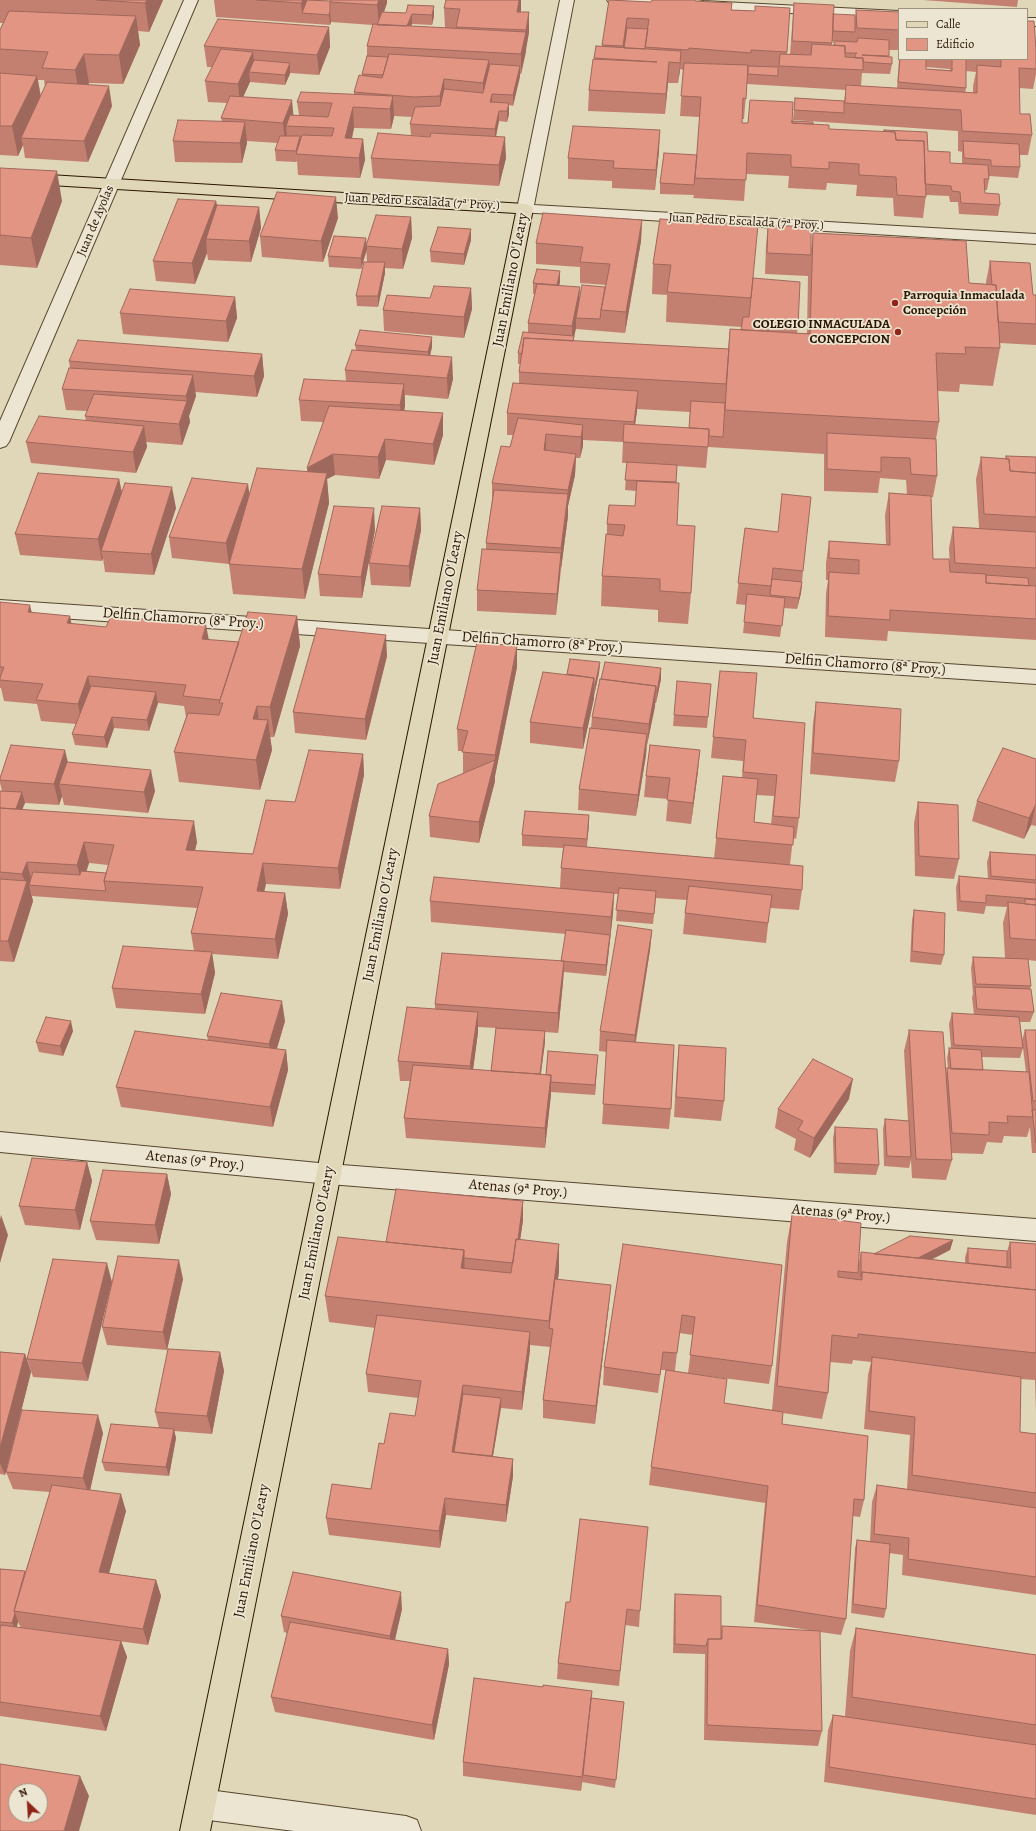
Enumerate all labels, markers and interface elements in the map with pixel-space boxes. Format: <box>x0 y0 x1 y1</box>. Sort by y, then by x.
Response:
legend <box>898 8 1028 60</box>
text: Calle <box>936 16 960 32</box>
text: Edificio <box>936 36 974 52</box>
street label: Juan de Ayolas <box>74 183 118 259</box>
street label: Juan Pedro Escalada (7ª Proy.) <box>344 190 500 214</box>
street label: Juan Pedro Escalada (7ª Proy.) <box>668 210 824 234</box>
street label: Juan Emiliano O'Leary <box>489 212 533 348</box>
place label: Parroquia Inmaculada Concepción <box>903 288 1025 319</box>
marker: Parroquia Inmaculada Concepción <box>890 298 900 308</box>
place label: COLEGIO INMACULADA CONCEPCION <box>753 317 890 348</box>
marker: COLEGIO INMACULADA CONCEPCION <box>893 327 903 337</box>
street label: Juan Emiliano O'Leary <box>424 530 468 666</box>
street label: Delfin Chamorro (8ª Proy.) <box>102 604 264 634</box>
street label: Delfin Chamorro (8ª Proy.) <box>461 628 623 658</box>
street label: Delfin Chamorro (8ª Proy.) <box>784 650 946 680</box>
street label: Juan Emiliano O'Leary <box>359 847 403 983</box>
street label: Atenas (9ª Proy.) <box>145 1147 245 1175</box>
street label: Juan Emiliano O'Leary <box>295 1165 339 1301</box>
street label: Atenas (9ª Proy.) <box>468 1176 568 1202</box>
street label: Atenas (9ª Proy.) <box>791 1201 891 1227</box>
street label: Juan Emiliano O'Leary <box>230 1483 274 1619</box>
north arrow <box>8 1783 48 1823</box>
text: N <box>16 1784 30 1801</box>

